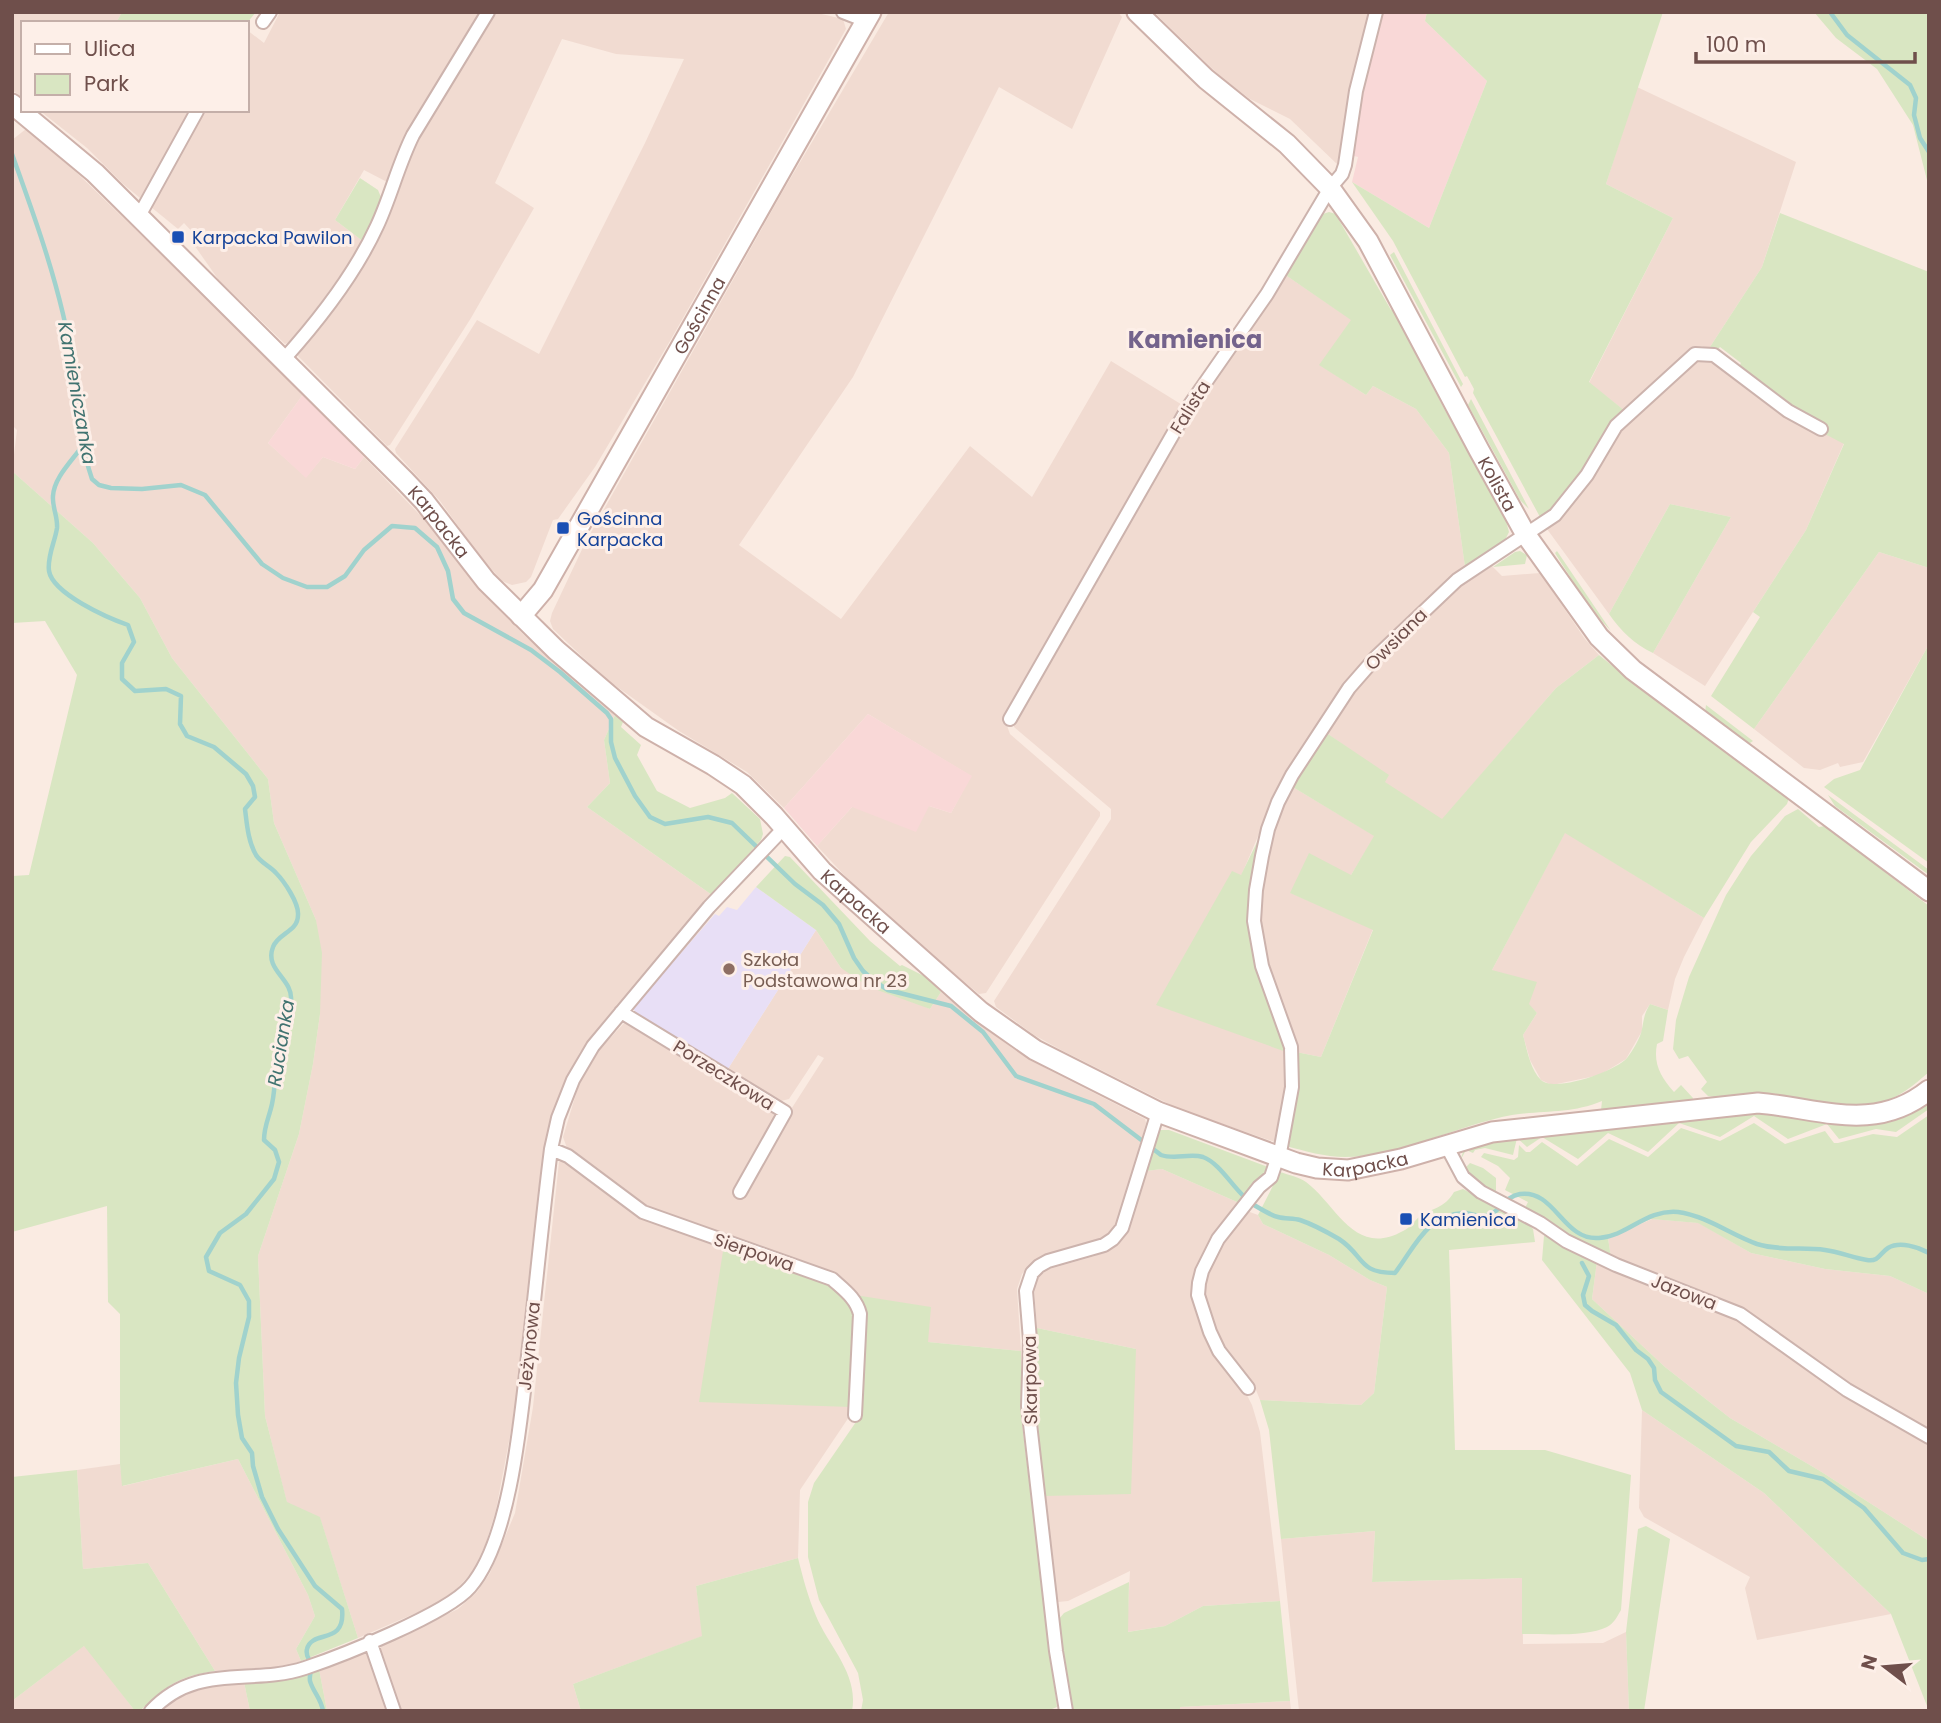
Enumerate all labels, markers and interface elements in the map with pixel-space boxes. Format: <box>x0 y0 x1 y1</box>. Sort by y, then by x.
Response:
legend <box>21 21 248 112</box>
scale bar <box>1696 21 1915 65</box>
text: 100 m <box>1706 30 1766 59</box>
text: Ulica <box>84 34 135 63</box>
text: Park <box>84 69 129 98</box>
place label: Karpacka Pawilon <box>192 225 352 250</box>
marker: Karpacka Pawilon <box>170 229 186 245</box>
street label: Gościnna <box>667 272 731 359</box>
water label: Kamieniczanka <box>51 319 103 467</box>
district label: Kamienica <box>1128 323 1262 356</box>
street label: Falista <box>1164 376 1216 438</box>
street label: Kolista <box>1472 452 1523 516</box>
street label: Karpacka <box>403 480 476 563</box>
place label: Gościnna Karpacka <box>577 506 663 552</box>
marker: Gościnna Karpacka <box>555 520 571 536</box>
street label: Owsiana <box>1359 602 1433 676</box>
street label: Karpacka <box>816 863 897 939</box>
place label: Szkoła Podstawowa nr 23 <box>743 947 907 993</box>
marker: Szkoła Podstawowa nr 23 <box>721 961 737 977</box>
water label: Rucianka <box>261 998 301 1088</box>
street label: Porzeczkowa <box>669 1034 779 1116</box>
street label: Karpacka <box>1322 1145 1411 1183</box>
place label: Kamienica <box>1420 1207 1516 1232</box>
marker: Kamienica <box>1398 1211 1414 1227</box>
street label: Sierpowa <box>710 1227 798 1277</box>
street label: Jazowa <box>1648 1268 1720 1316</box>
street label: Jeżynowa <box>512 1300 546 1392</box>
street label: Skarpowa <box>1017 1335 1043 1425</box>
north arrow <box>1850 1632 1920 1702</box>
text: N <box>1854 1652 1884 1673</box>

